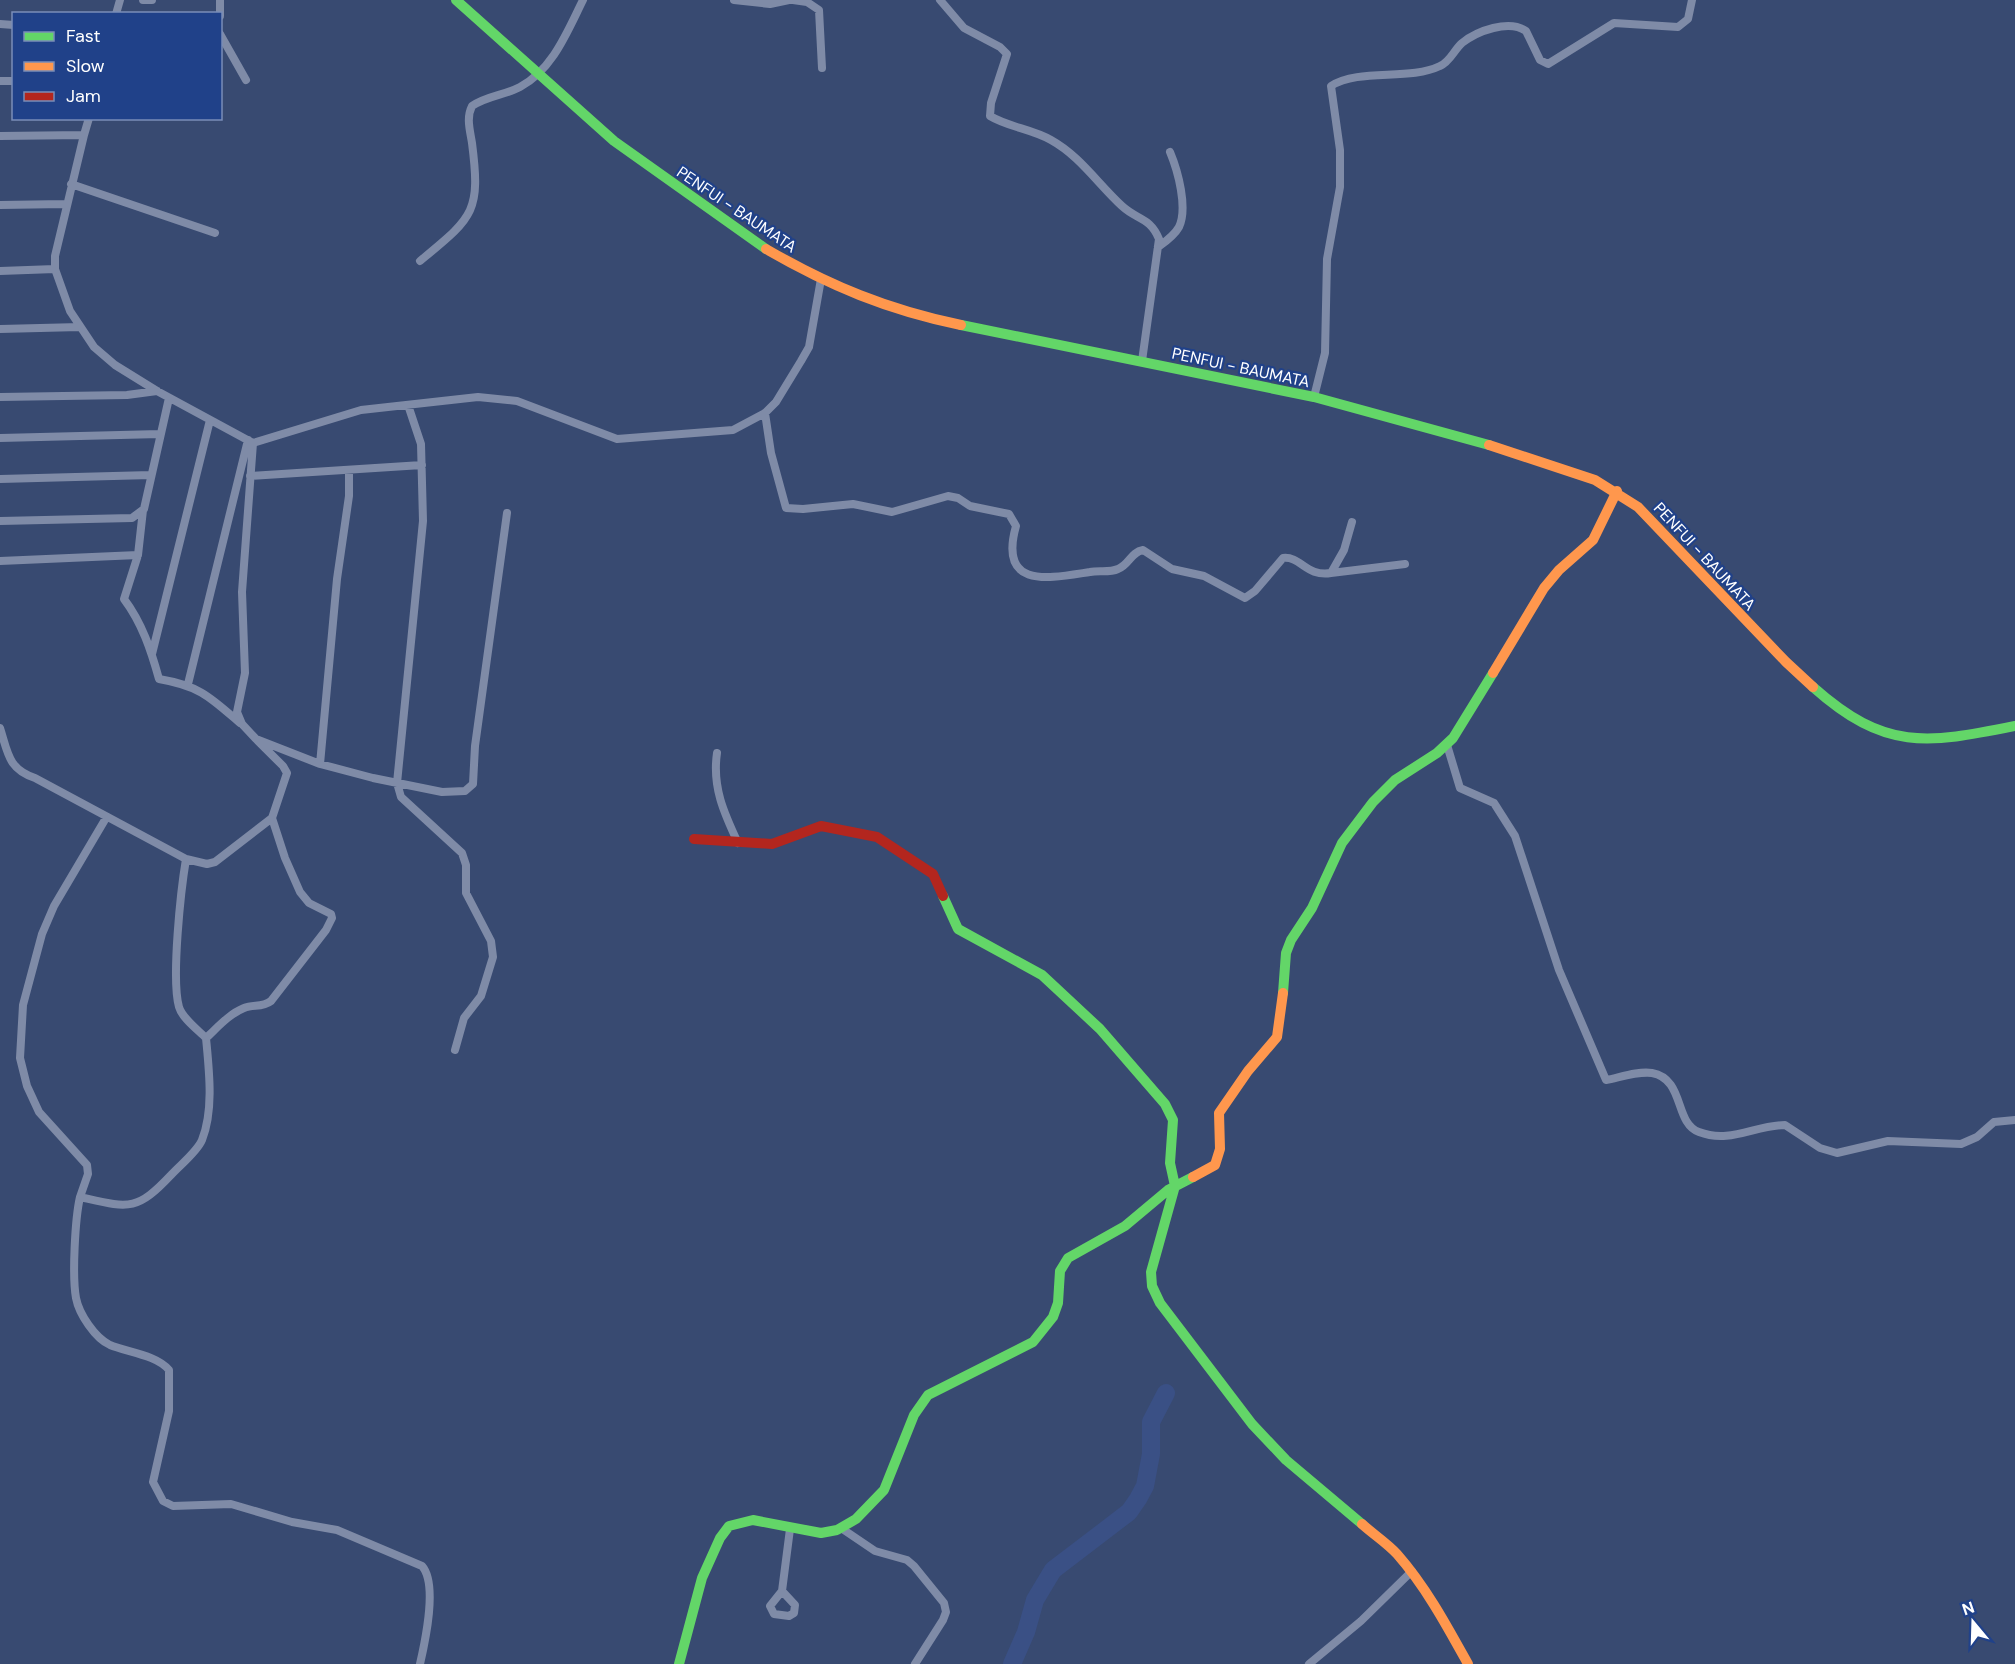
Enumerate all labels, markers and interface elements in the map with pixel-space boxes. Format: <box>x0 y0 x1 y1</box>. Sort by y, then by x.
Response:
legend <box>12 12 222 120</box>
text: Fast <box>66 24 101 48</box>
text: Slow <box>66 54 105 78</box>
text: Jam <box>66 84 101 108</box>
street label: PENFUI - BAUMATA <box>673 161 801 258</box>
street label: PENFUI - BAUMATA <box>1170 343 1312 392</box>
street label: PENFUI - BAUMATA <box>1649 498 1761 615</box>
north arrow <box>1943 1592 2003 1652</box>
text: N <box>1959 1596 1977 1620</box>

